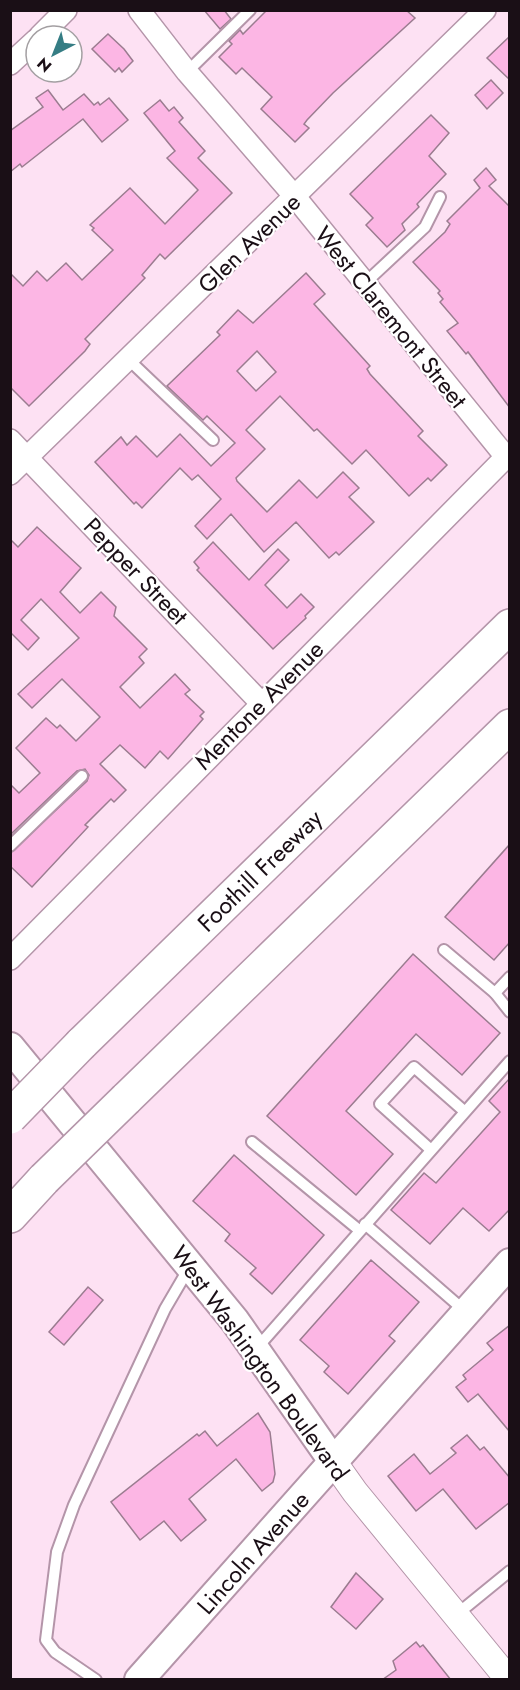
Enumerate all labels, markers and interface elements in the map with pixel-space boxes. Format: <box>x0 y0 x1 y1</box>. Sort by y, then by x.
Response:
north arrow <box>24 24 84 84</box>
text: N <box>32 52 57 78</box>
street label: Glen Avenue <box>190 185 308 301</box>
street label: West Claremont Street <box>307 218 476 416</box>
street label: Pepper Street <box>76 509 196 633</box>
street label: Mentone Avenue <box>186 632 332 778</box>
street label: Foothill Freeway <box>189 801 330 939</box>
street label: West Washington Boulevard <box>162 1238 358 1488</box>
street label: Lincoln Avenue <box>188 1483 317 1622</box>

